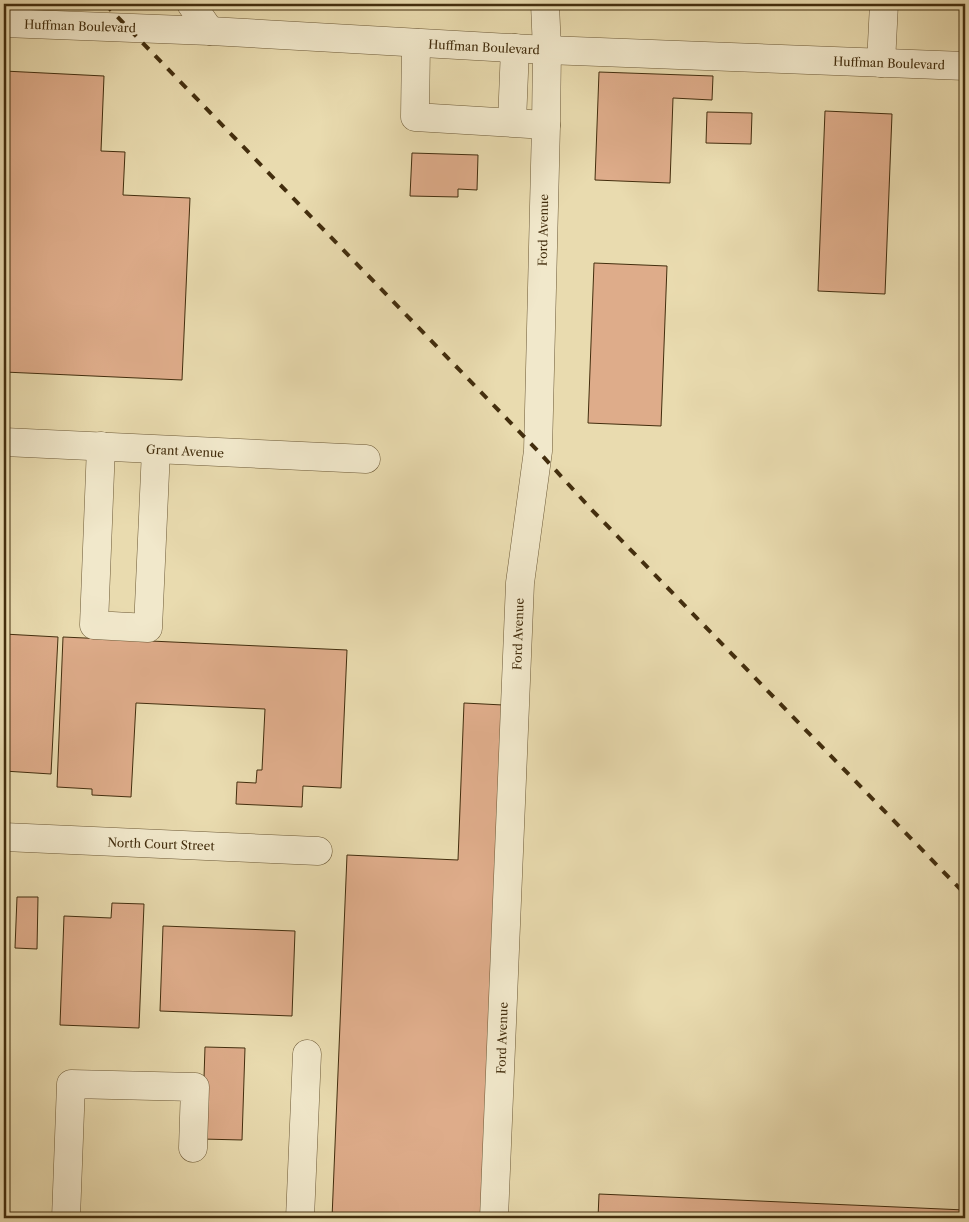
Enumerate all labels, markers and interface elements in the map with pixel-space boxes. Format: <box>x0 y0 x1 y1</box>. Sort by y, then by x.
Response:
street label: Huffman Boulevard <box>24 17 137 35</box>
street label: Huffman Boulevard <box>428 37 541 57</box>
street label: Huffman Boulevard <box>833 54 946 72</box>
street label: Ford Avenue <box>535 193 551 266</box>
street label: Grant Avenue <box>146 441 225 461</box>
street label: Ford Avenue <box>509 597 527 670</box>
street label: North Court Street <box>107 835 216 853</box>
street label: Ford Avenue <box>493 1001 511 1074</box>

